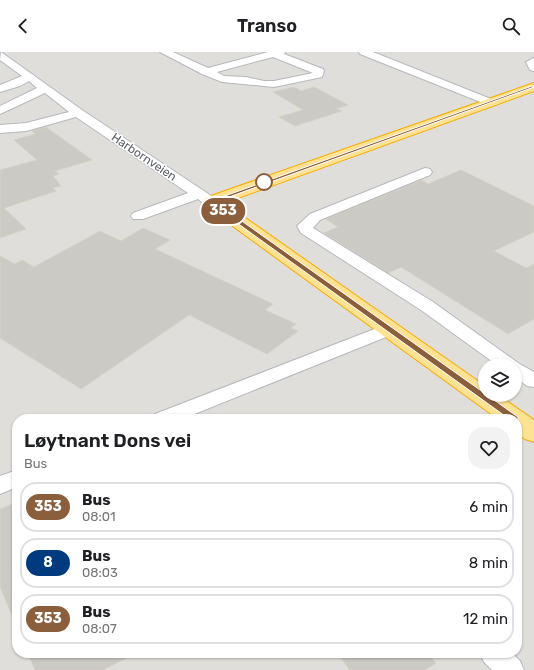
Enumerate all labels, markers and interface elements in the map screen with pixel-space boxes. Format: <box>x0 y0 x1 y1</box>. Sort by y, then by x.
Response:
icon: back <box>12 15 34 37</box>
text: Transo <box>237 15 297 37</box>
icon: search <box>500 15 522 37</box>
street label: Harbornveien <box>109 130 179 184</box>
unlabelled marker <box>255 173 273 191</box>
line badge: 353 <box>200 198 246 224</box>
text: 353 <box>209 202 237 219</box>
map controls <box>478 358 522 402</box>
button: layers <box>478 358 522 402</box>
button: heart <box>468 427 510 469</box>
text: Løytnant Dons vei <box>24 429 191 452</box>
text: Bus <box>24 456 47 471</box>
text: Bus <box>82 491 110 509</box>
text: 353 <box>34 498 62 515</box>
text: 6 min <box>469 498 508 516</box>
text: 08:01 <box>82 509 116 524</box>
text: Bus <box>82 547 110 565</box>
text: 8 <box>43 554 53 571</box>
text: 8 min <box>469 554 508 572</box>
text: 08:03 <box>82 565 118 580</box>
text: Bus <box>82 603 110 621</box>
text: 353 <box>34 610 62 627</box>
text: 12 min <box>463 610 508 628</box>
text: 08:07 <box>82 621 117 636</box>

